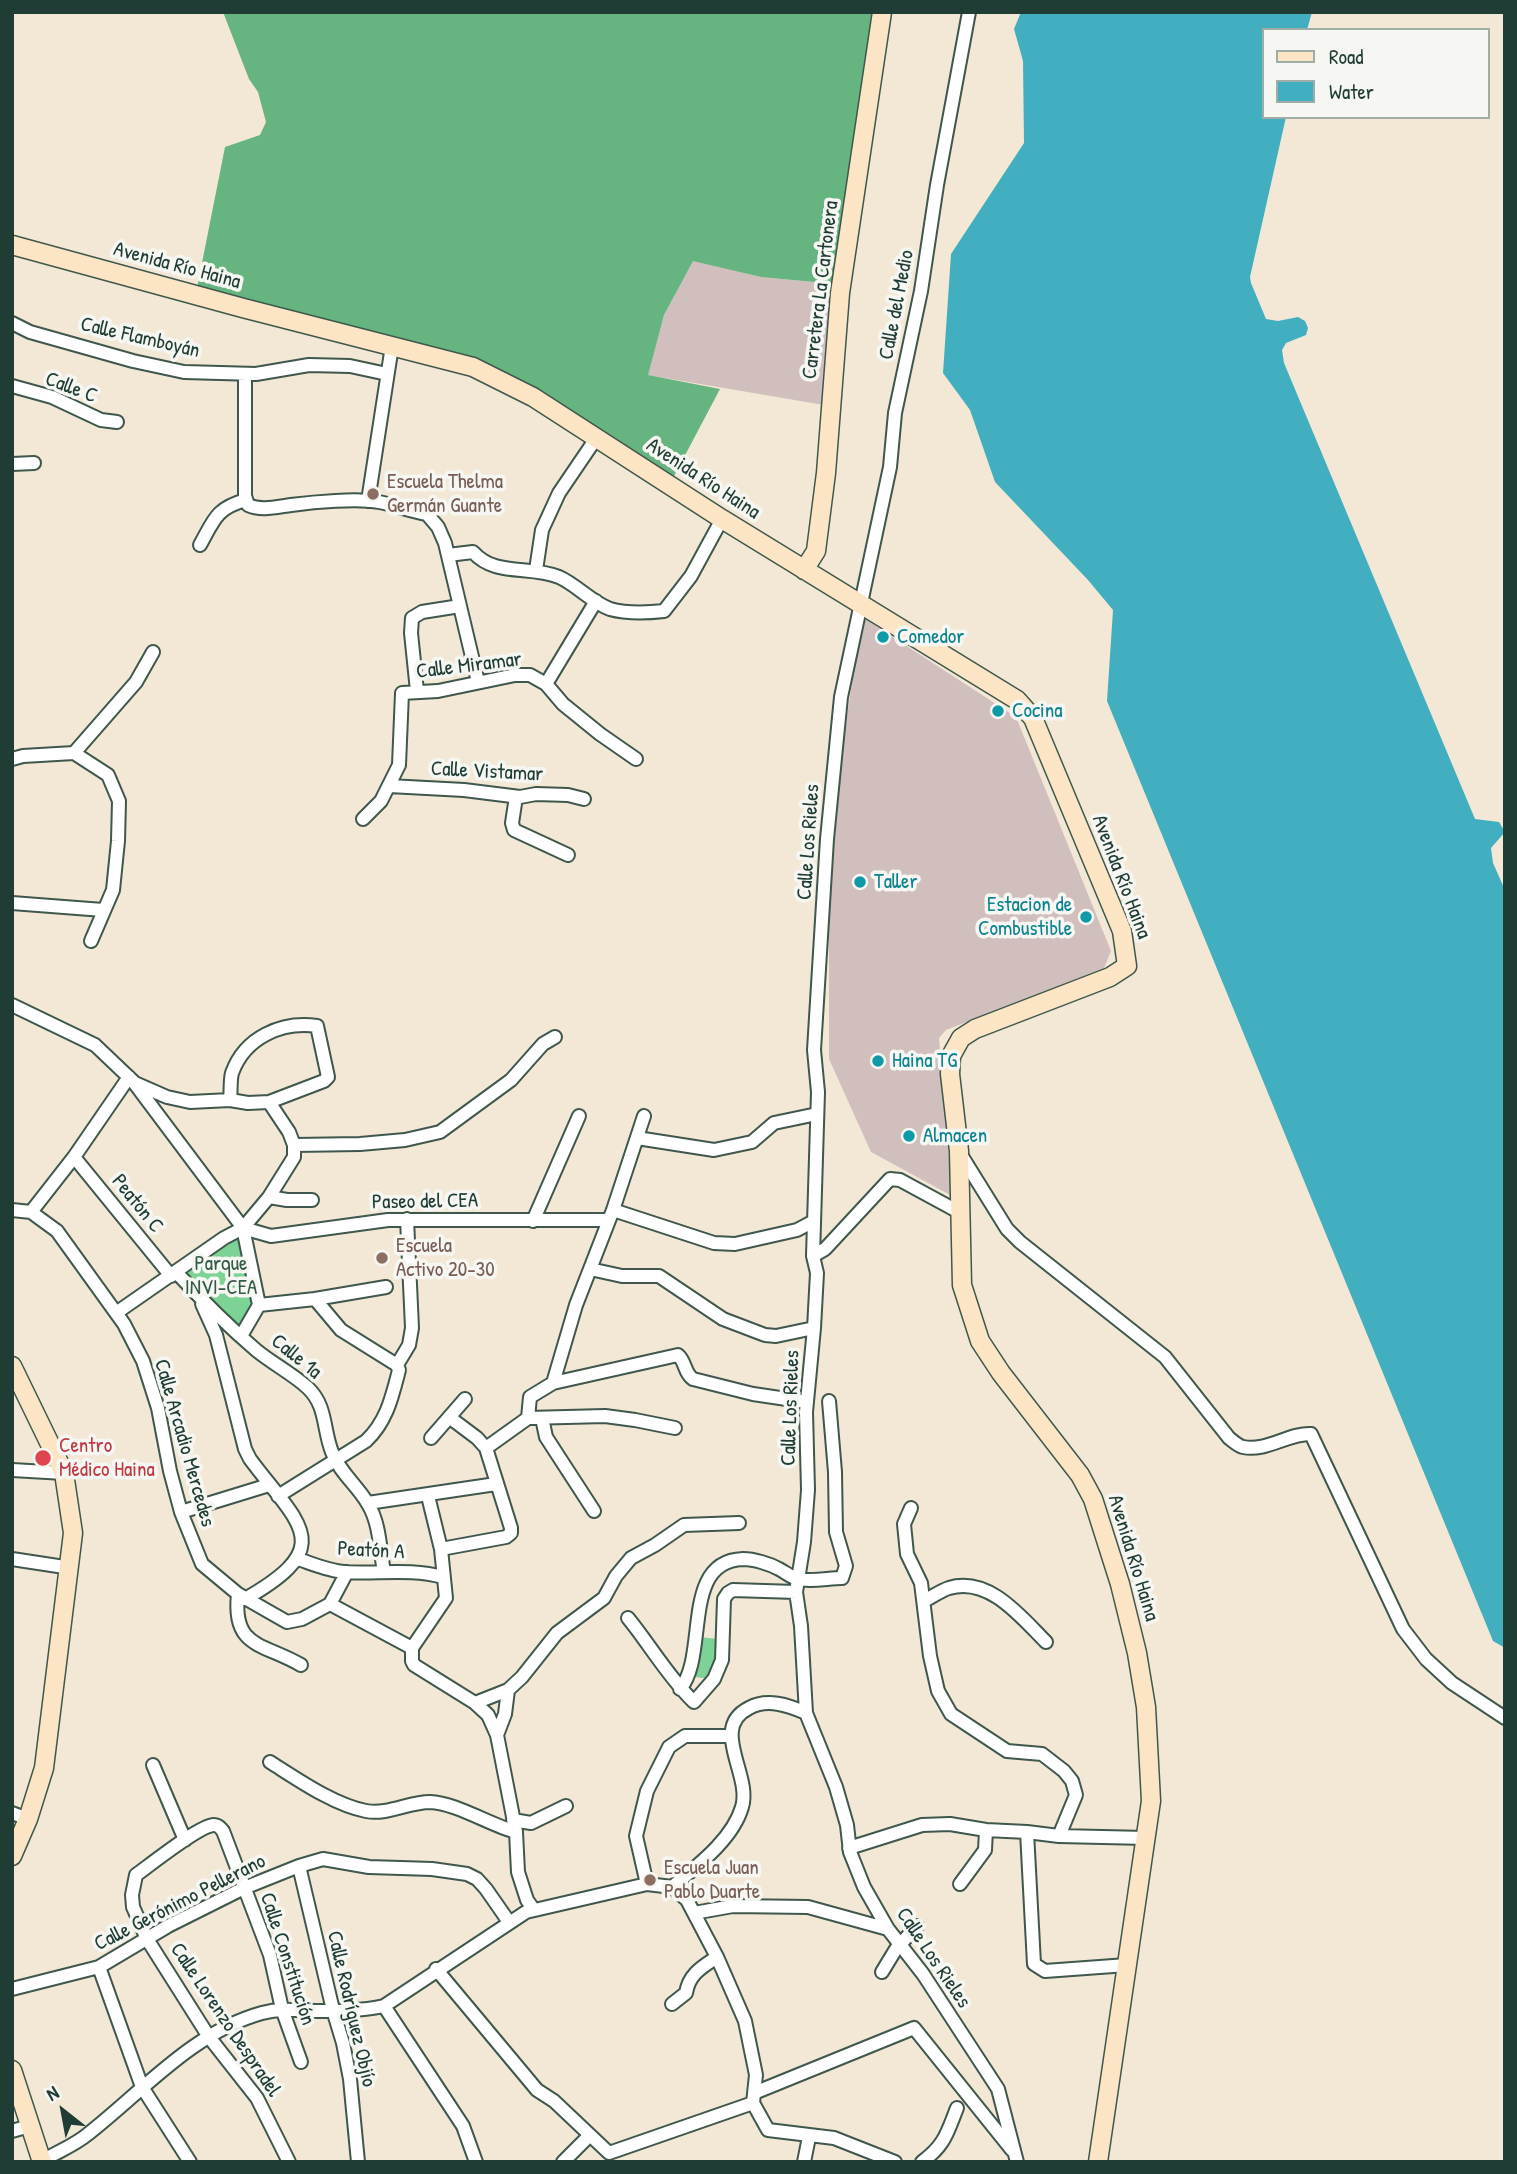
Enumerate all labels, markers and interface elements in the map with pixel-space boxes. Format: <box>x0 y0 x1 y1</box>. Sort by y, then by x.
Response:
legend <box>1262 28 1489 119</box>
text: Road <box>1329 42 1363 71</box>
text: Water <box>1329 77 1374 106</box>
street label: Carretera La Cartonera <box>798 199 844 381</box>
street label: Avenida Río Haina <box>111 237 243 295</box>
street label: Calle del Medio <box>874 248 920 362</box>
street label: Calle Flamboyán <box>78 312 202 364</box>
street label: Calle C <box>42 367 100 409</box>
street label: Avenida Río Haina <box>641 433 765 525</box>
place label: Escuela Thelma Germán Guante <box>387 469 503 519</box>
marker: Escuela Thelma Germán Guante <box>365 486 381 502</box>
place label: Comedor <box>897 624 964 650</box>
marker: Comedor <box>875 629 891 645</box>
street label: Calle Miramar <box>415 647 523 685</box>
place label: Cocina <box>1012 698 1063 724</box>
marker: Cocina <box>990 703 1006 719</box>
street label: Calle Vistamar <box>430 756 544 788</box>
street label: Calle Los Rieles <box>792 783 826 901</box>
street label: Avenida Río Haina <box>1086 812 1156 942</box>
place label: Taller <box>874 869 918 895</box>
marker: Taller <box>852 874 868 890</box>
place label: Estacion de Combustible <box>978 892 1072 942</box>
marker: Estacion de Combustible <box>1078 909 1094 925</box>
place label: Haina TG <box>892 1048 957 1074</box>
marker: Haina TG <box>870 1053 886 1069</box>
place label: Almacen <box>923 1123 987 1149</box>
marker: Almacen <box>901 1128 917 1144</box>
street label: Peatón C <box>106 1170 168 1238</box>
street label: Paseo del CEA <box>372 1188 478 1216</box>
place label: Escuela Activo 20-30 <box>396 1233 495 1283</box>
marker: Escuela Activo 20-30 <box>374 1250 390 1266</box>
park label: Parque INVI-CEA <box>185 1251 257 1301</box>
street label: Calle 1a <box>266 1329 326 1385</box>
street label: Calle Los Rieles <box>776 1350 806 1466</box>
street label: Calle Arcadio Mercedes <box>148 1356 220 1530</box>
place label: Centro Médico Haina <box>59 1433 155 1483</box>
marker: Centro Médico Haina <box>33 1448 53 1468</box>
street label: Avenida Río Haina <box>1102 1492 1164 1624</box>
street label: Peatón A <box>337 1537 405 1565</box>
street label: Calle Gerónimo Pellerano <box>90 1849 270 1957</box>
place label: Escuela Juan Pablo Duarte <box>664 1855 760 1905</box>
marker: Escuela Juan Pablo Duarte <box>642 1872 658 1888</box>
street label: Calle Constitución <box>254 1890 320 2028</box>
street label: Calle Los Rieles <box>890 1903 976 2013</box>
street label: Calle Rodríguez Objío <box>321 1929 381 2089</box>
street label: Calle Lorenzo Despradel <box>164 1938 286 2102</box>
north arrow <box>28 2076 98 2146</box>
text: N <box>41 2079 63 2107</box>

